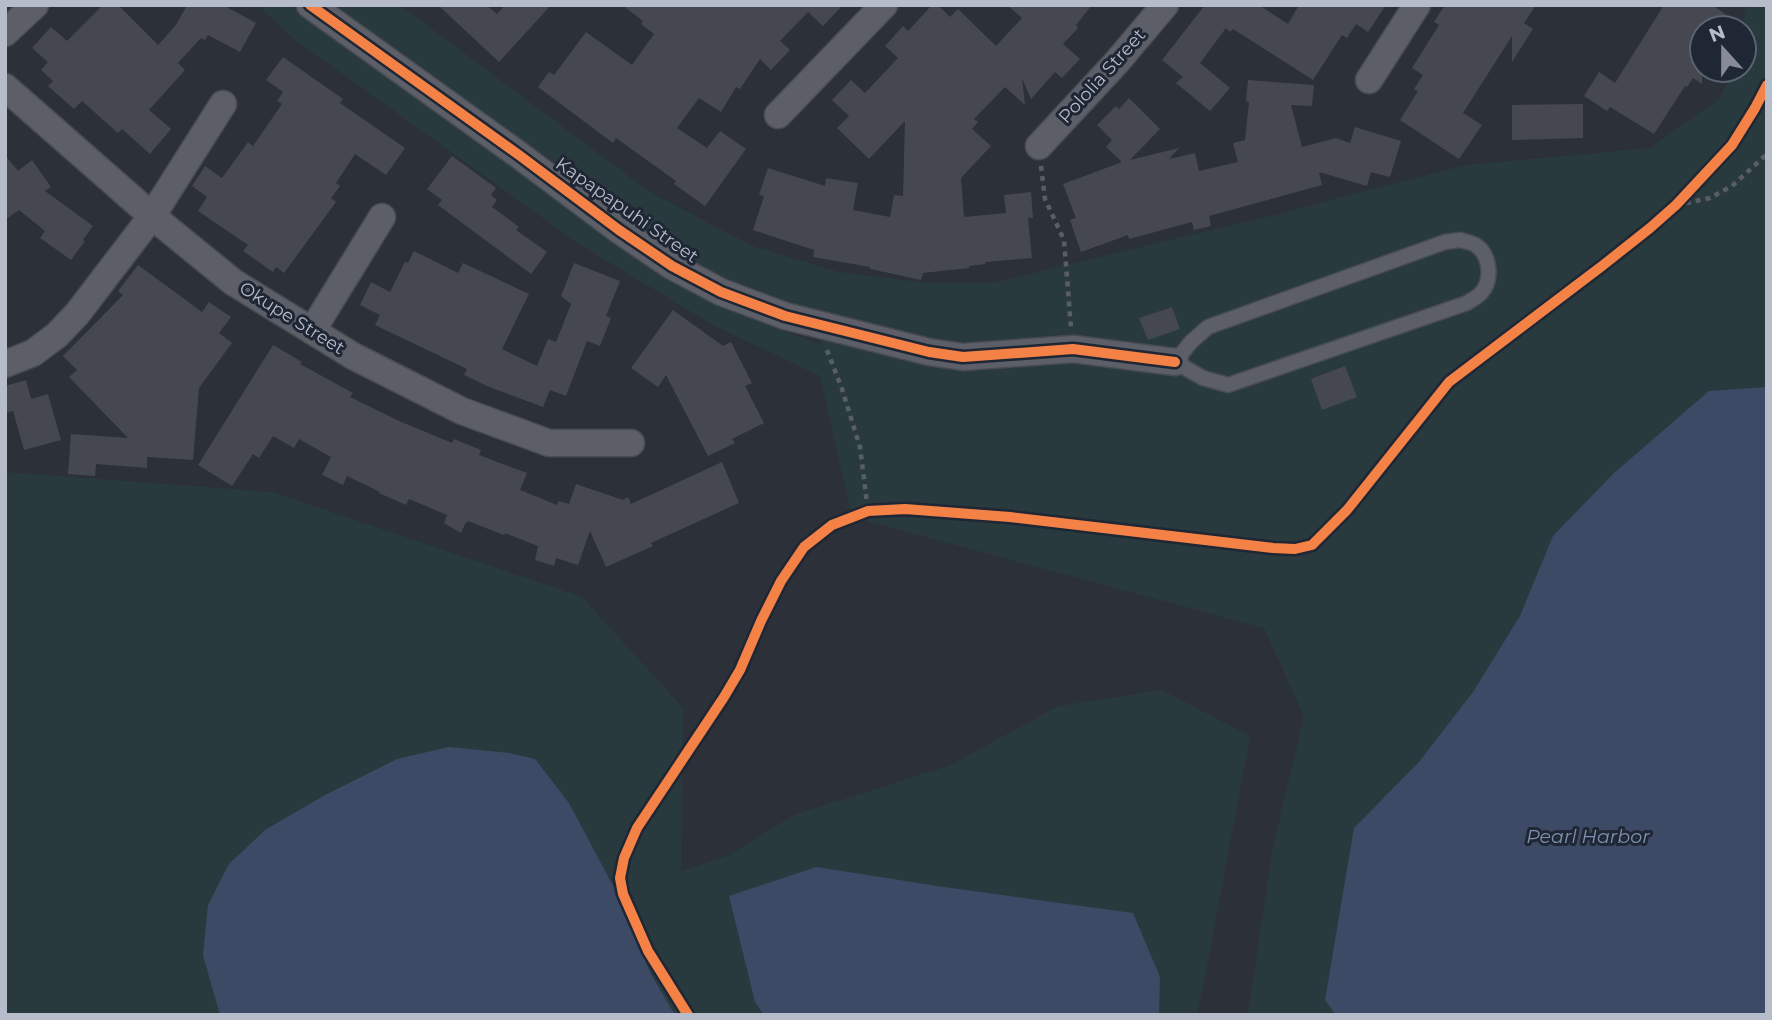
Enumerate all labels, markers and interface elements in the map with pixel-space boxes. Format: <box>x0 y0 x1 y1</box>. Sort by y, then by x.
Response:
north arrow <box>1688 14 1758 84</box>
text: N <box>1706 20 1728 47</box>
street label: Pololia Street <box>1054 24 1150 128</box>
street label: Kapapapuhi Street <box>551 152 703 268</box>
street label: Okupe Street <box>235 277 349 359</box>
water label: Pearl Harbor <box>1526 825 1650 848</box>

